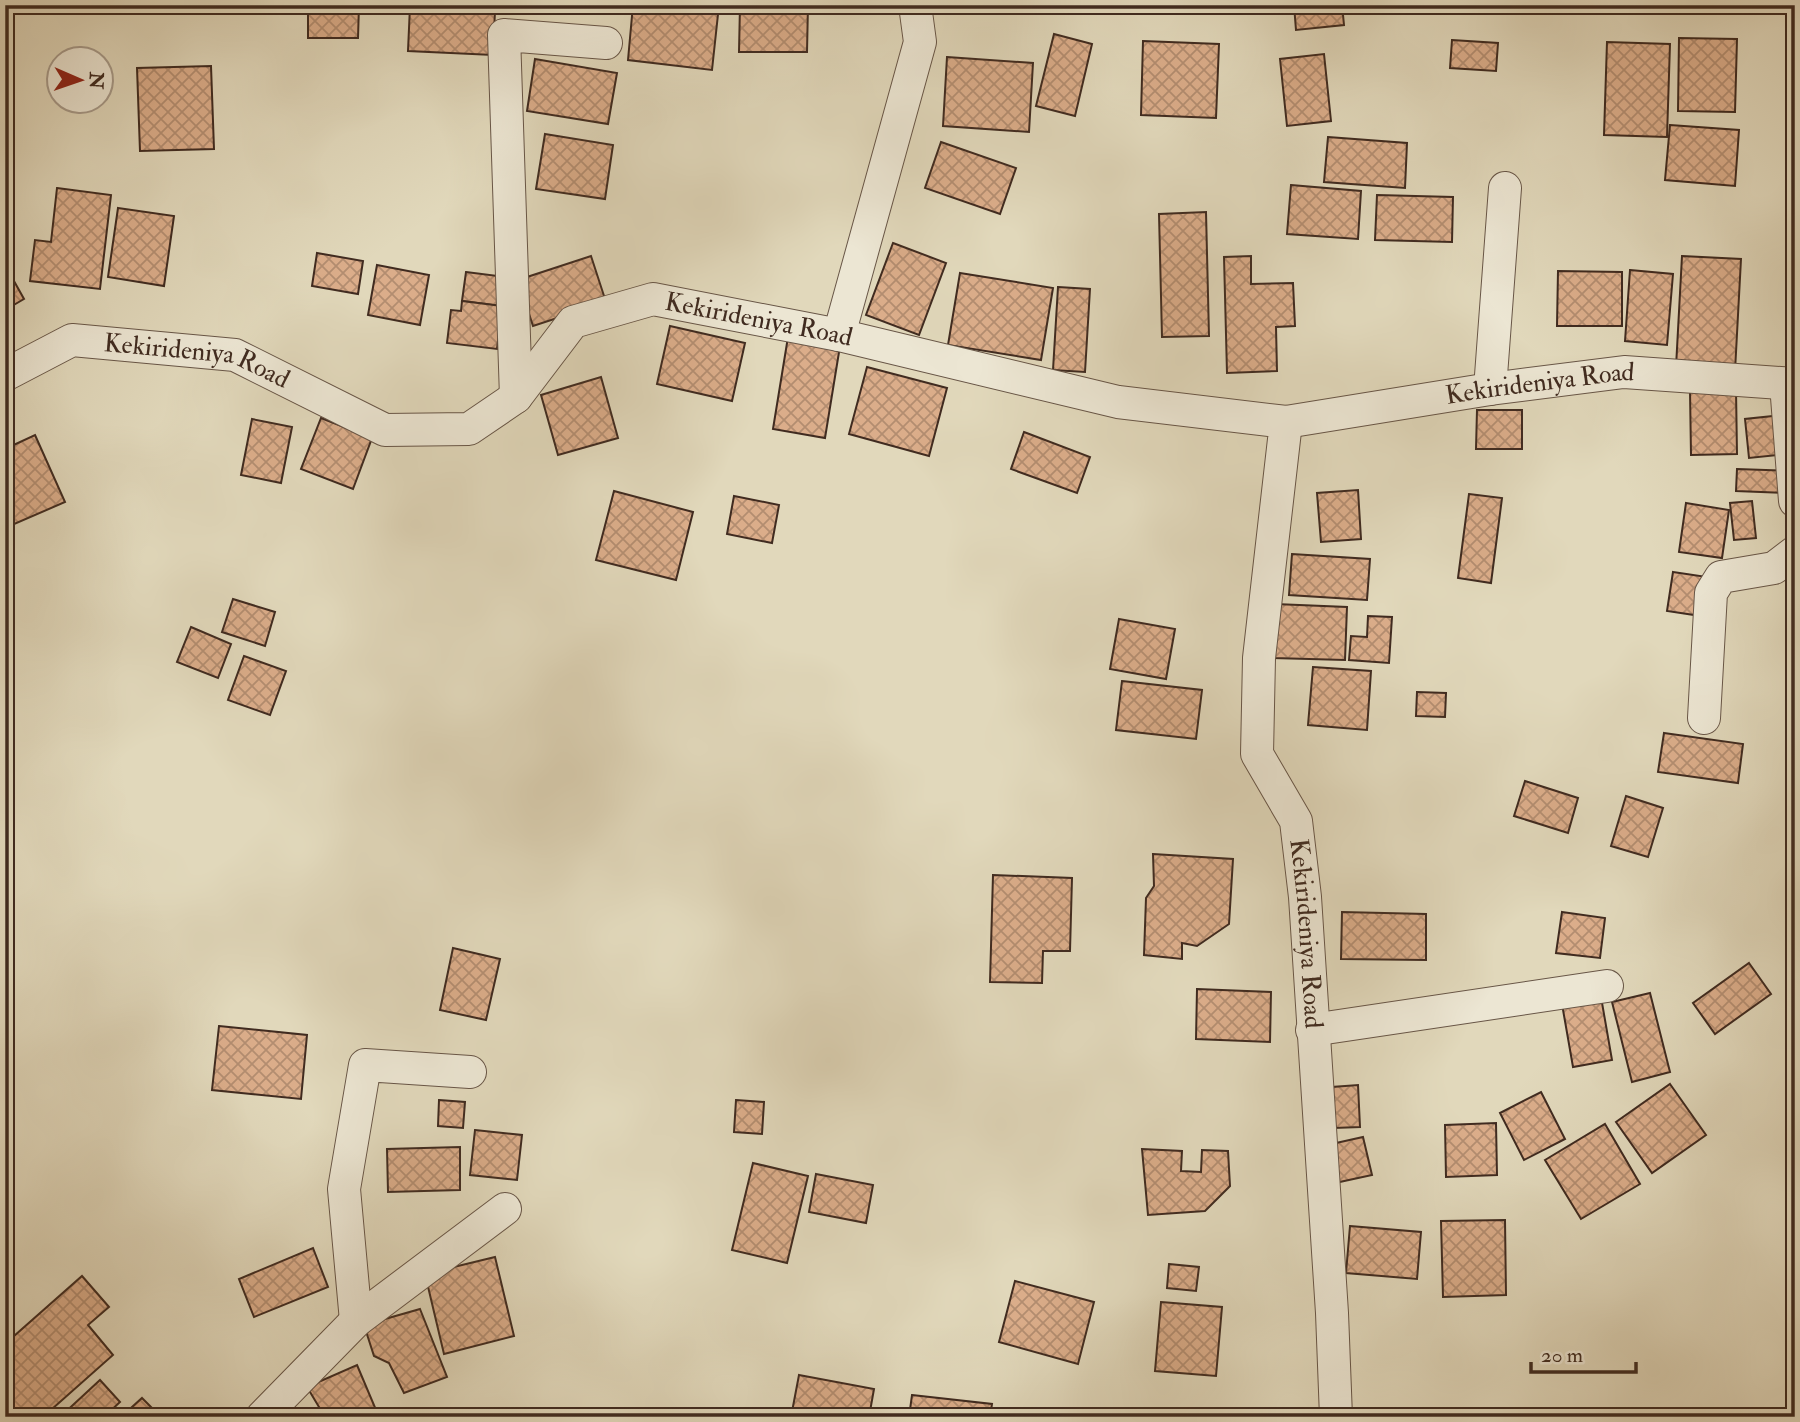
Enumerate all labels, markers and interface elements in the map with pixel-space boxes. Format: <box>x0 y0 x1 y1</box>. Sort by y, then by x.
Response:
north arrow <box>46 46 116 116</box>
text: N <box>84 71 108 90</box>
street label: Kekirideniya Road <box>662 286 856 354</box>
street label: Kekirideniya Road <box>103 327 295 396</box>
street label: Kekirideniya Road <box>1443 356 1636 412</box>
street label: Kekirideniya Road <box>1282 837 1330 1030</box>
scale bar <box>1531 1331 1636 1375</box>
text: 20 m <box>1541 1342 1583 1369</box>

